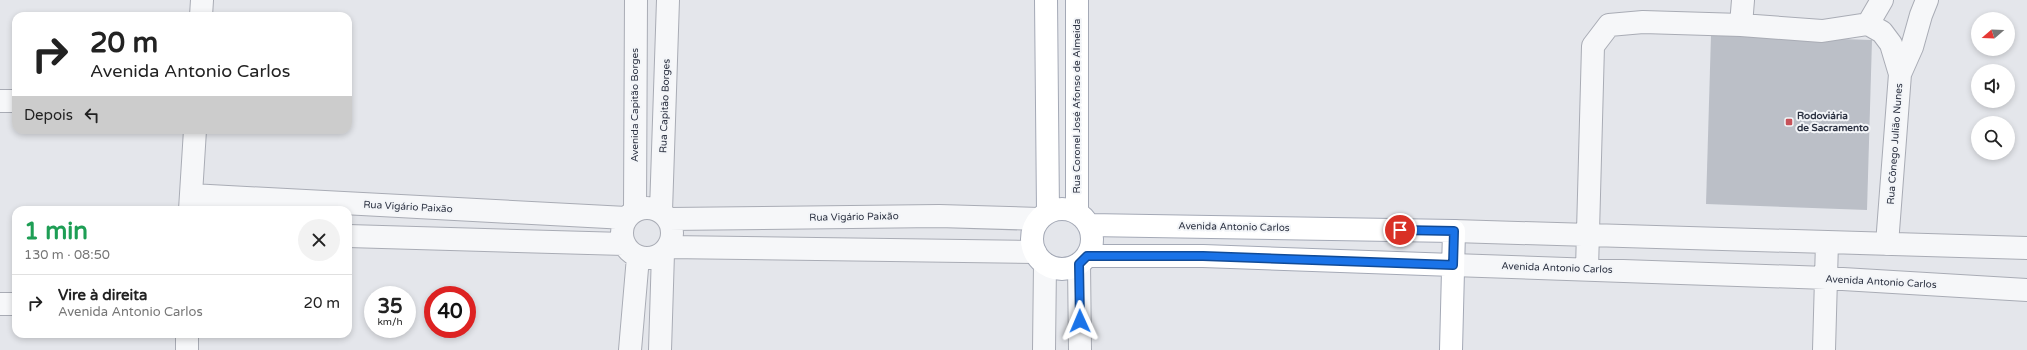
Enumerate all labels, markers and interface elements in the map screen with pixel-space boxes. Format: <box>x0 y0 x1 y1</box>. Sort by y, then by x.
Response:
north arrow <box>1971 12 2015 56</box>
map controls <box>1971 12 2015 160</box>
street label: Rua Coronel José Afonso de Almeida <box>1071 19 1083 193</box>
text: 20 m <box>90 26 158 60</box>
icon: right <box>24 28 76 80</box>
street label: Avenida Capitão Borges <box>629 48 641 162</box>
street label: Rua Capitão Borges <box>657 58 673 153</box>
text: Avenida Antonio Carlos <box>90 60 290 82</box>
button: sound <box>1971 64 2015 108</box>
street label: Rua Cônego Julião Nunes <box>1885 83 1905 205</box>
icon: left <box>81 104 103 126</box>
text: Depois <box>24 106 73 124</box>
place label: Rodoviária de Sacramento <box>1797 110 1869 134</box>
button: search <box>1971 116 2015 160</box>
marker: Rodoviária de Sacramento <box>1784 117 1794 127</box>
street label: Rua Vigário Paixão <box>363 199 453 215</box>
street label: Rua Vigário Paixão <box>809 210 899 224</box>
pin <box>1383 213 1417 247</box>
text: 1 min <box>24 217 88 246</box>
button: close <box>298 219 340 261</box>
icon: arrive <box>1389 219 1411 241</box>
street label: Avenida Antonio Carlos <box>1178 220 1290 234</box>
text: 130 m · 08:50 <box>24 247 110 263</box>
street label: Avenida Antonio Carlos <box>1501 260 1613 276</box>
street label: Avenida Antonio Carlos <box>1825 273 1937 291</box>
text: Vire à direita <box>58 286 147 304</box>
speed limit sign: 40 <box>424 286 476 338</box>
icon: right <box>24 292 46 314</box>
text: 20 m <box>303 294 340 312</box>
text: 35 <box>377 295 403 319</box>
position arrow <box>1059 300 1101 342</box>
text: Avenida Antonio Carlos <box>58 304 203 320</box>
text: km/h <box>377 316 403 328</box>

